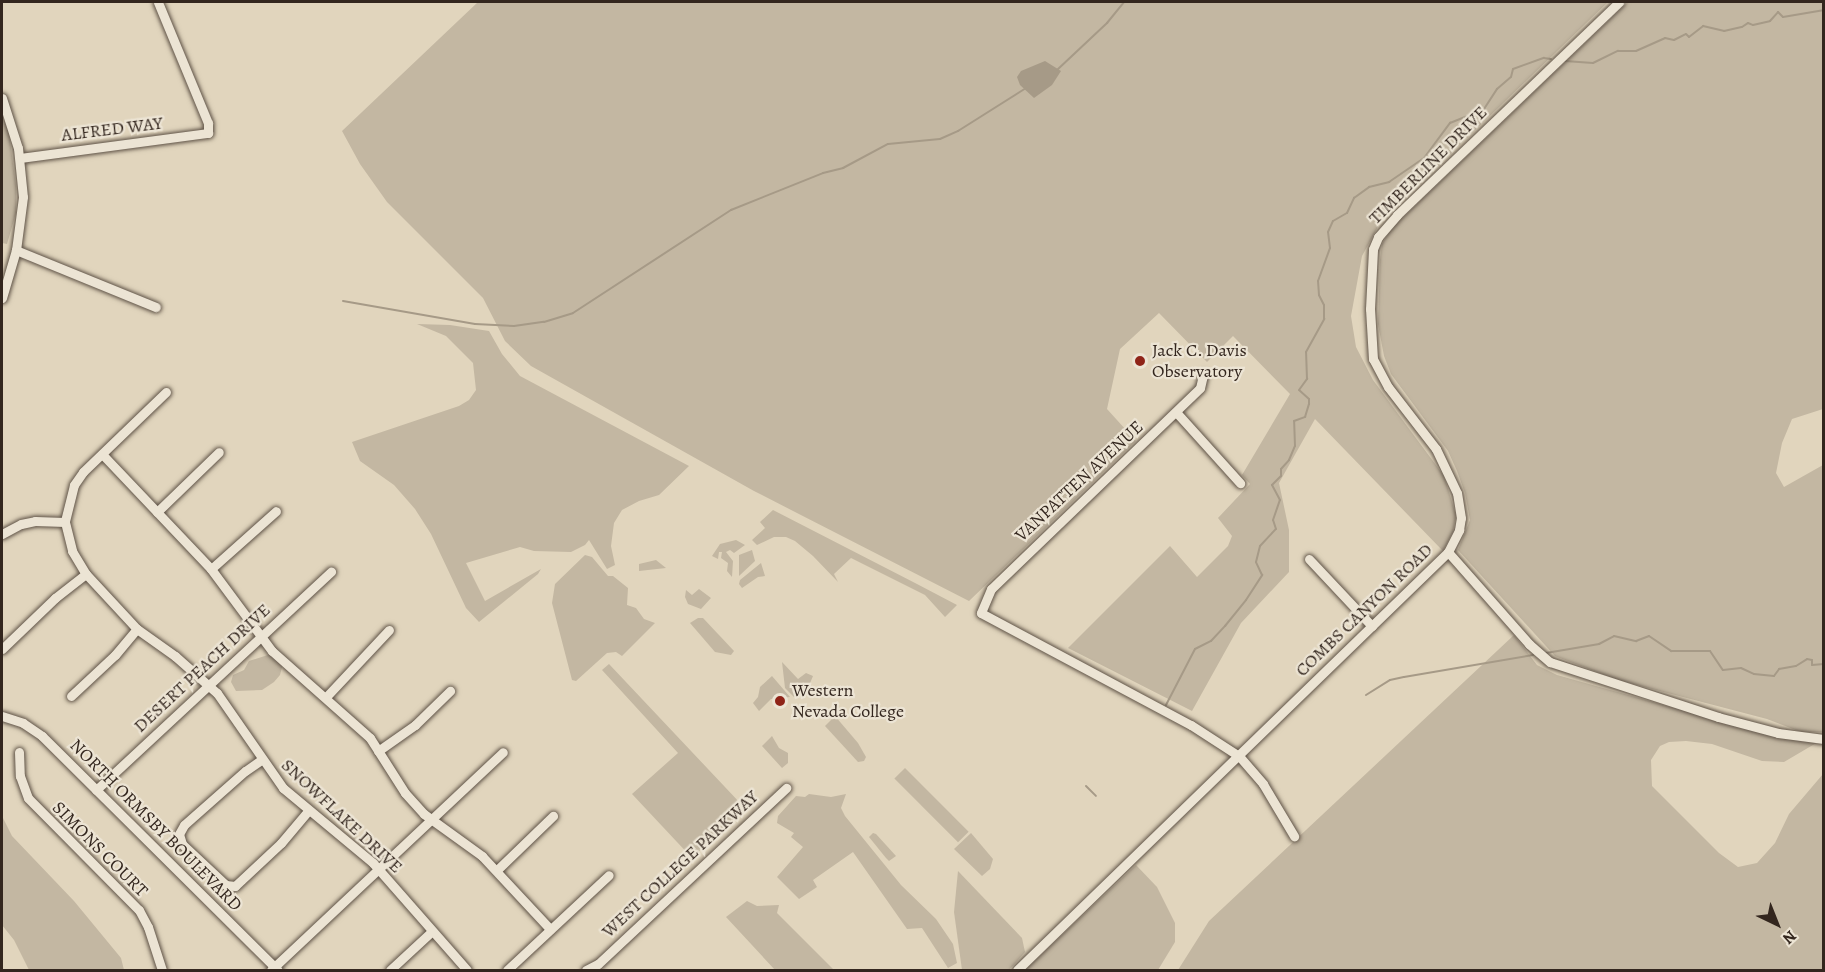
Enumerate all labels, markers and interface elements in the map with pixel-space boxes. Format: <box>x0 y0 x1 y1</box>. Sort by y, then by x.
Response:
street label: TIMBERLINE DRIVE <box>1364 101 1492 229</box>
street label: ALFRED WAY <box>60 112 164 146</box>
place label: Jack C. Davis Observatory <box>1152 340 1247 382</box>
marker: Jack C. Davis Observatory <box>1133 354 1147 368</box>
street label: VANPATTEN AVENUE <box>1010 416 1148 546</box>
street label: COMBS CANYON ROAD <box>1291 539 1437 681</box>
street label: DESERT PEACH DRIVE <box>129 599 275 737</box>
place label: Western Nevada College <box>792 680 904 722</box>
marker: Western Nevada College <box>773 694 787 708</box>
street label: NORTH ORMSBY BOULEVARD <box>65 734 247 916</box>
street label: SNOWFLAKE DRIVE <box>277 754 407 878</box>
street label: WEST COLLEGE PARKWAY <box>597 786 763 942</box>
street label: SIMONS COURT <box>48 797 152 901</box>
north arrow <box>1747 894 1807 954</box>
text: N <box>1778 925 1801 949</box>

